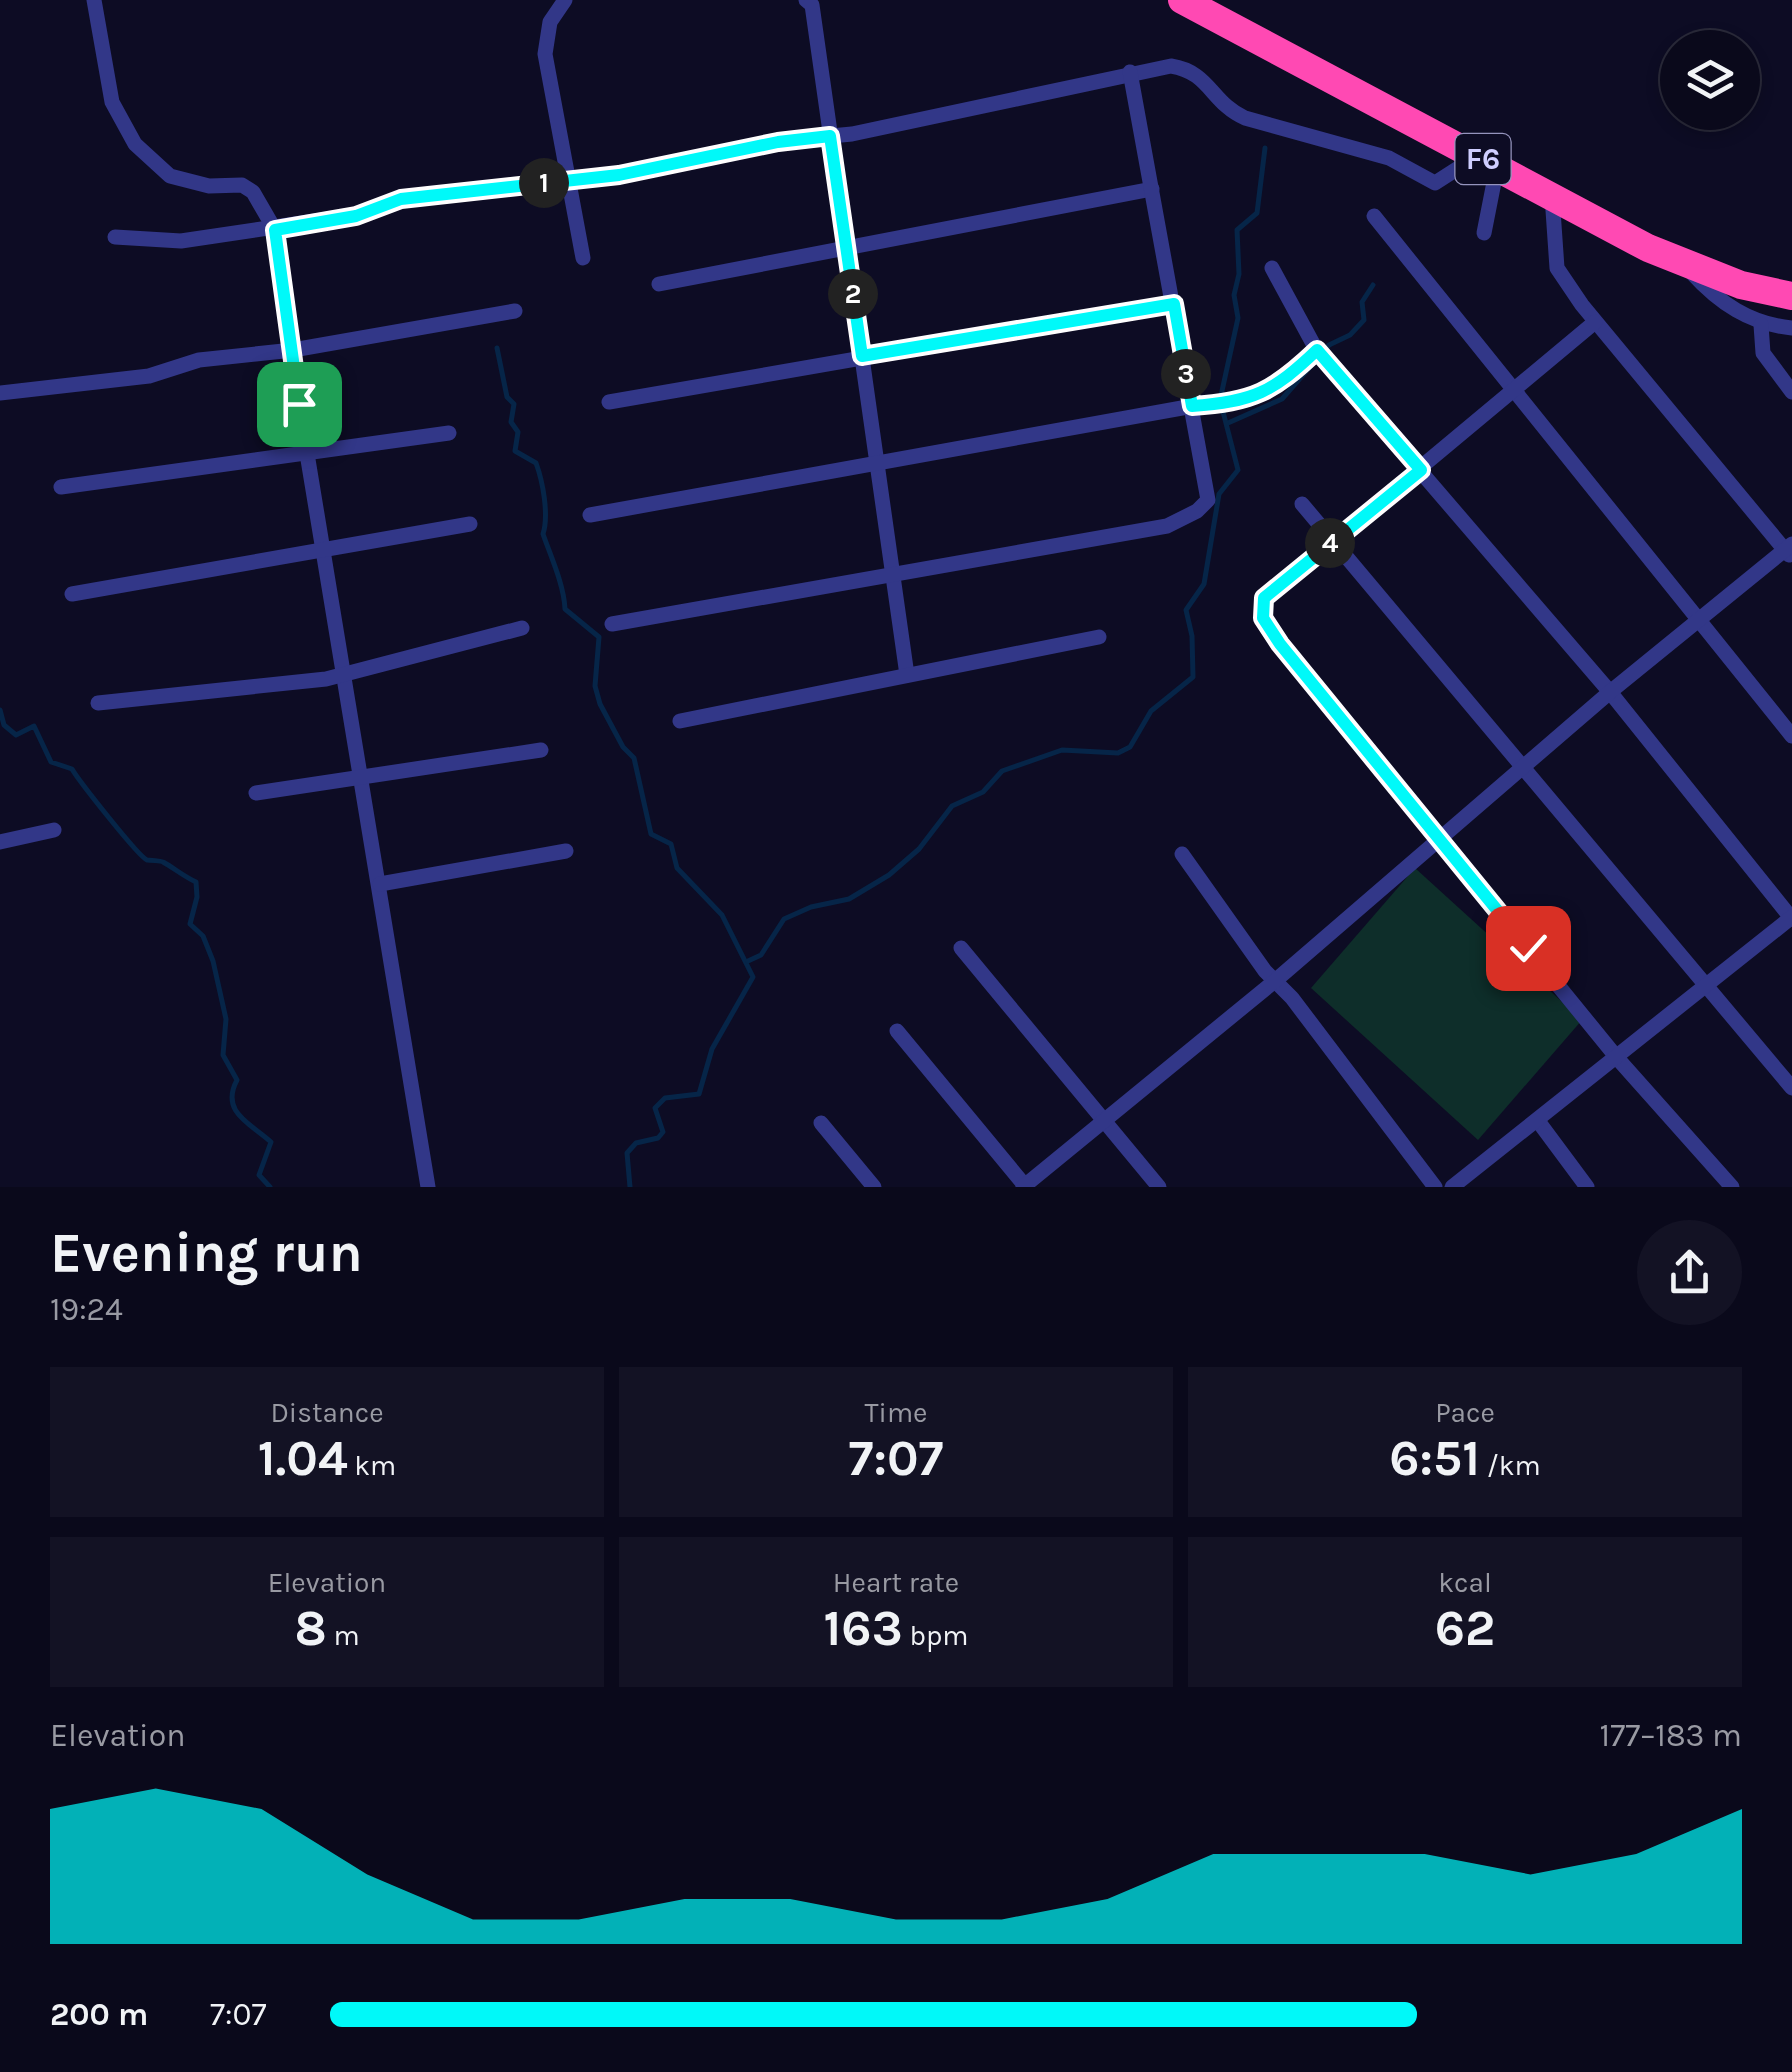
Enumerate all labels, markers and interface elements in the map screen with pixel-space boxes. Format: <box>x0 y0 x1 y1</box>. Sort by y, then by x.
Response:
map controls <box>1660 30 1760 130</box>
button: layers <box>1660 30 1760 130</box>
road number: F6 <box>1456 134 1510 184</box>
pin: 1 <box>519 158 569 208</box>
text: 1 <box>539 166 549 199</box>
pin: 2 <box>828 269 878 319</box>
text: 2 <box>845 277 861 310</box>
pin: 3 <box>1161 349 1211 399</box>
text: 3 <box>1177 357 1195 390</box>
pin <box>257 362 342 447</box>
icon: arrive <box>272 377 327 432</box>
pin: 4 <box>1305 518 1355 568</box>
text: 4 <box>1322 526 1338 559</box>
pin <box>1486 906 1571 991</box>
icon: check <box>1501 921 1556 976</box>
button: share <box>1637 1220 1742 1325</box>
text: Evening run <box>50 1221 363 1285</box>
text: 19:24 <box>50 1291 123 1328</box>
text: Distance <box>270 1396 384 1429</box>
text: Time <box>865 1396 927 1429</box>
text: Pace <box>1435 1396 1495 1429</box>
text: 1.04 <box>258 1429 348 1488</box>
text: 7:07 <box>849 1429 943 1488</box>
text: 6:51 <box>1389 1429 1480 1488</box>
text: km <box>348 1449 396 1482</box>
text: /km <box>1480 1449 1541 1482</box>
text: Elevation <box>268 1566 386 1599</box>
text: Heart rate <box>833 1566 959 1599</box>
text: kcal <box>1438 1566 1492 1599</box>
text: 8 <box>294 1599 327 1658</box>
text: 163 <box>823 1599 903 1658</box>
text: 62 <box>1435 1599 1495 1658</box>
text: m <box>327 1619 360 1652</box>
text: bpm <box>903 1619 969 1652</box>
text: Elevation <box>50 1717 185 1754</box>
text: 177–183 m <box>1600 1717 1742 1754</box>
text: 200 m <box>50 1996 148 2033</box>
text: 7:07 <box>210 1996 266 2033</box>

